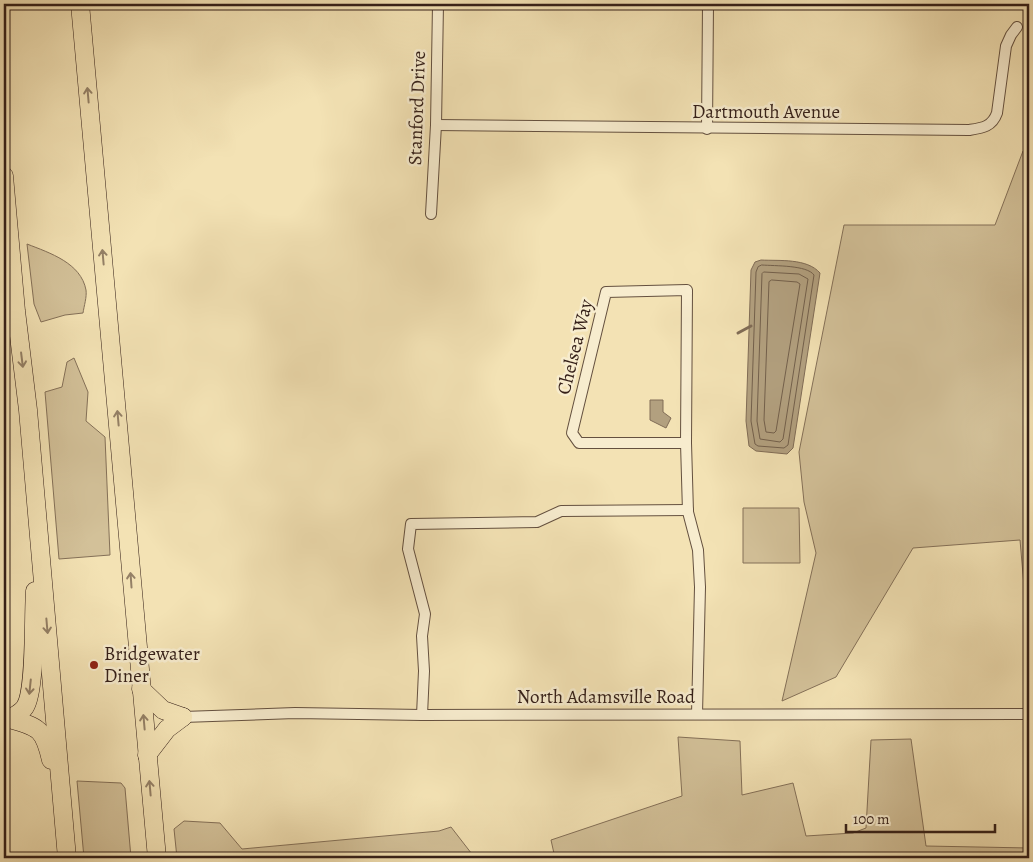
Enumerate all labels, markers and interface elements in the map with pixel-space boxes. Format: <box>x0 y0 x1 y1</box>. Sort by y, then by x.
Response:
street label: Stanford Drive <box>402 50 432 166</box>
one-way arrow <box>83 87 93 103</box>
street label: Dartmouth Avenue <box>692 99 840 125</box>
one-way arrow <box>98 249 108 265</box>
street label: Chelsea Way <box>551 296 599 397</box>
one-way arrow <box>17 351 27 367</box>
one-way arrow <box>113 411 122 427</box>
one-way arrow <box>127 573 136 589</box>
one-way arrow <box>42 618 52 634</box>
place label: Bridgewater Diner <box>104 641 200 689</box>
marker: Bridgewater Diner <box>88 659 100 671</box>
one-way arrow <box>25 679 35 695</box>
street label: North Adamsville Road <box>517 684 696 710</box>
one-way arrow <box>139 714 149 730</box>
one-way arrow <box>146 780 155 796</box>
scale bar <box>846 802 994 834</box>
text: 100 m <box>853 809 890 829</box>

